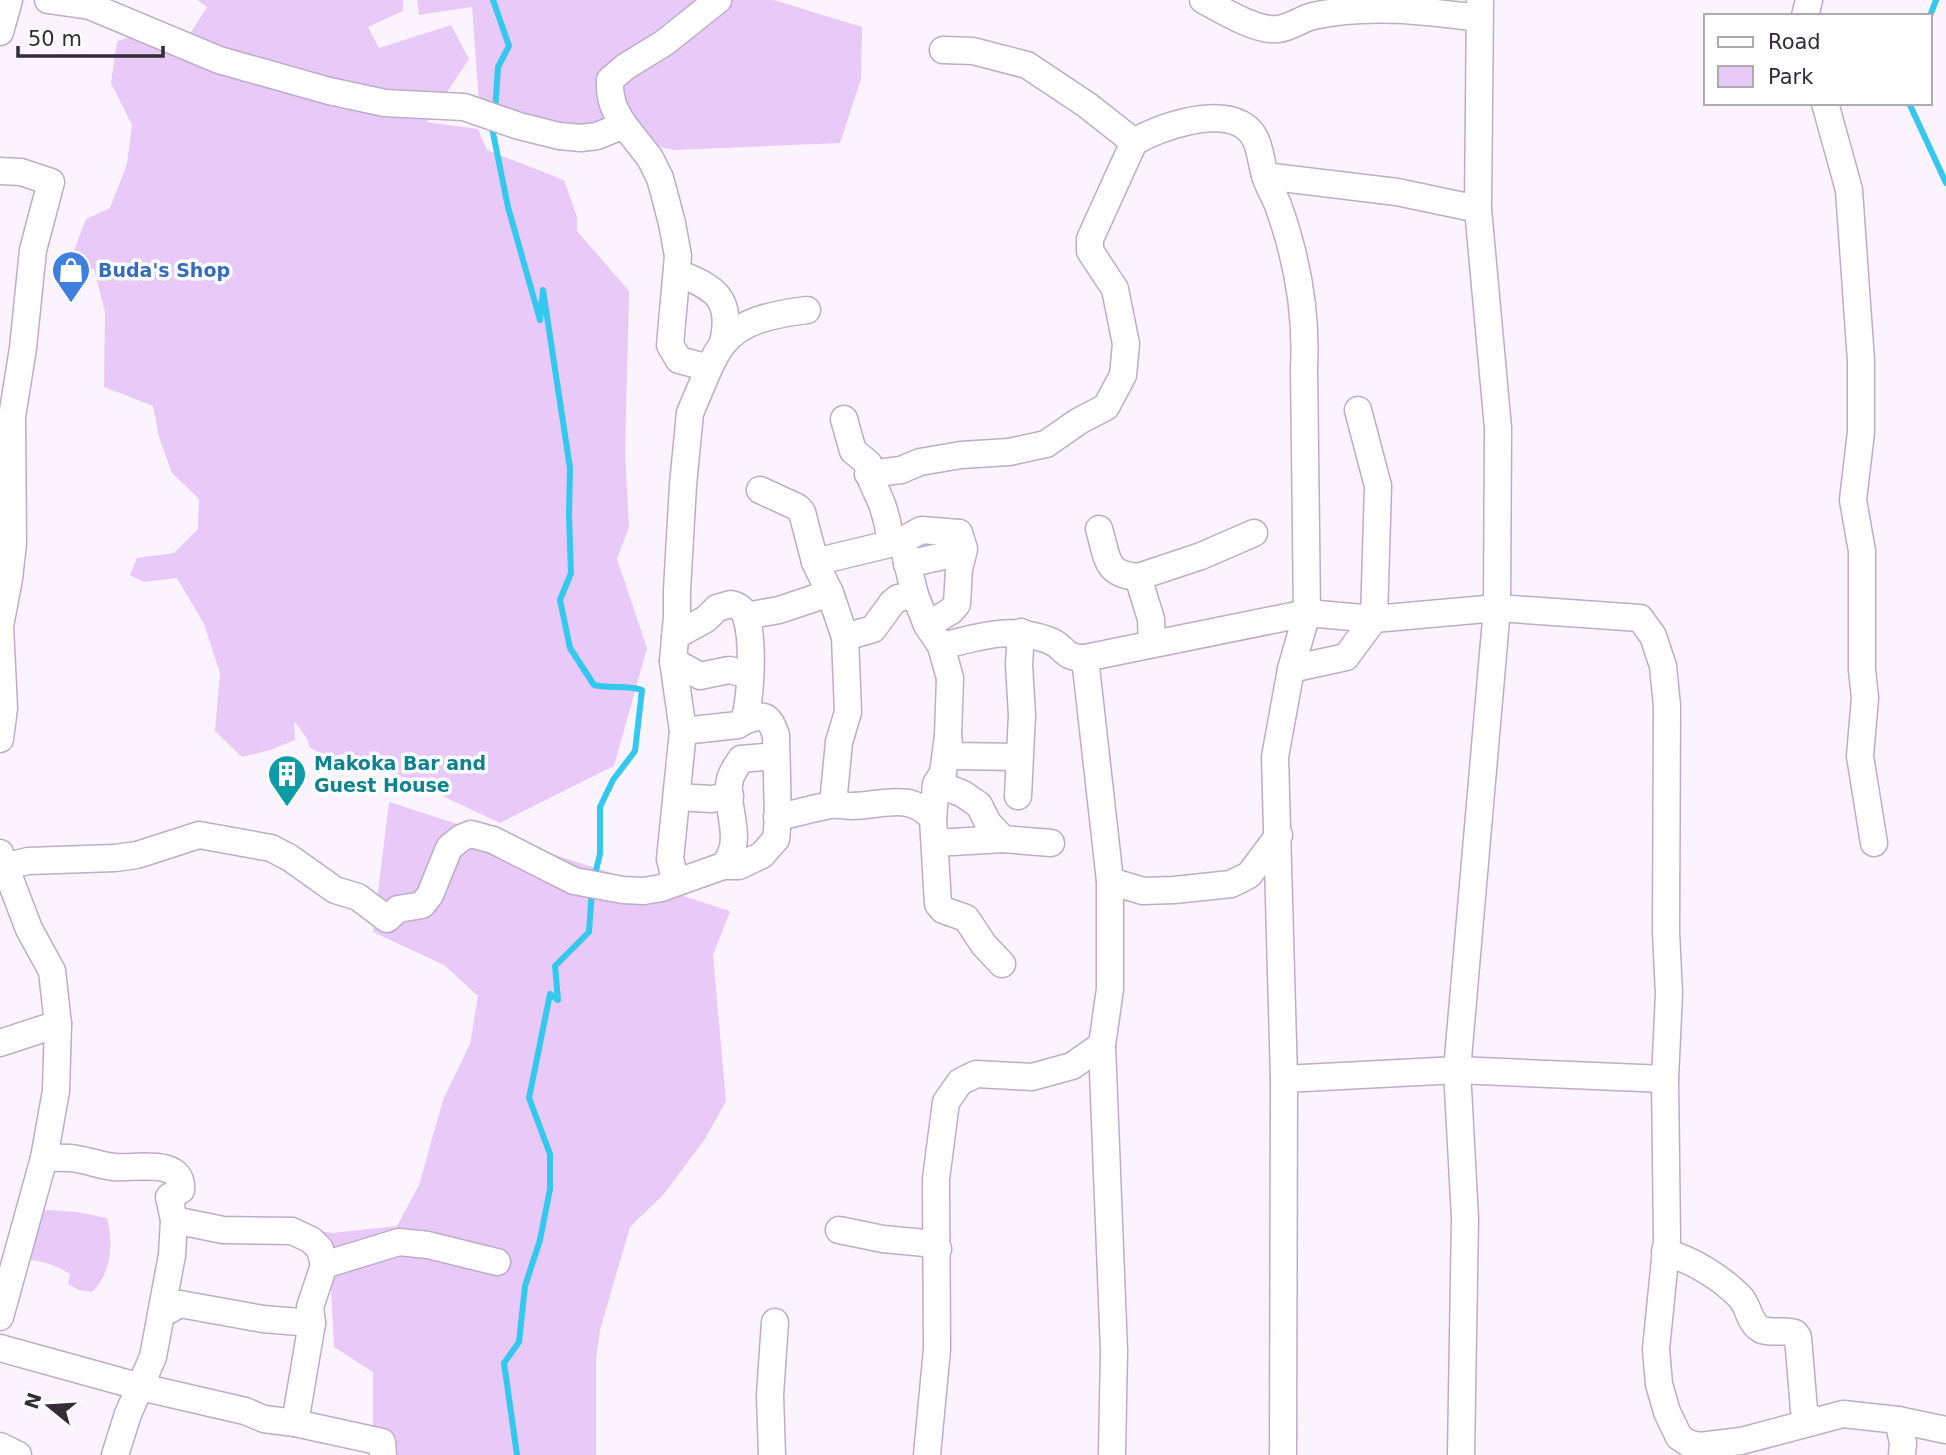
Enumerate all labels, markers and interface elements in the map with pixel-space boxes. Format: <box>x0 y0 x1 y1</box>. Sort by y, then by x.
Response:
scale bar <box>18 14 163 58</box>
legend <box>1704 14 1932 105</box>
text: 50 m <box>28 27 82 51</box>
text: Road <box>1768 30 1821 54</box>
text: Park <box>1768 65 1814 89</box>
shop icon: Buda's Shop <box>50 249 92 304</box>
place label: Buda's Shop <box>98 259 230 281</box>
place label: Makoka Bar and Guest House <box>314 752 486 796</box>
building icon: Makoka Bar and Guest House <box>266 753 308 808</box>
north arrow <box>14 1371 84 1441</box>
text: N <box>20 1390 46 1412</box>

